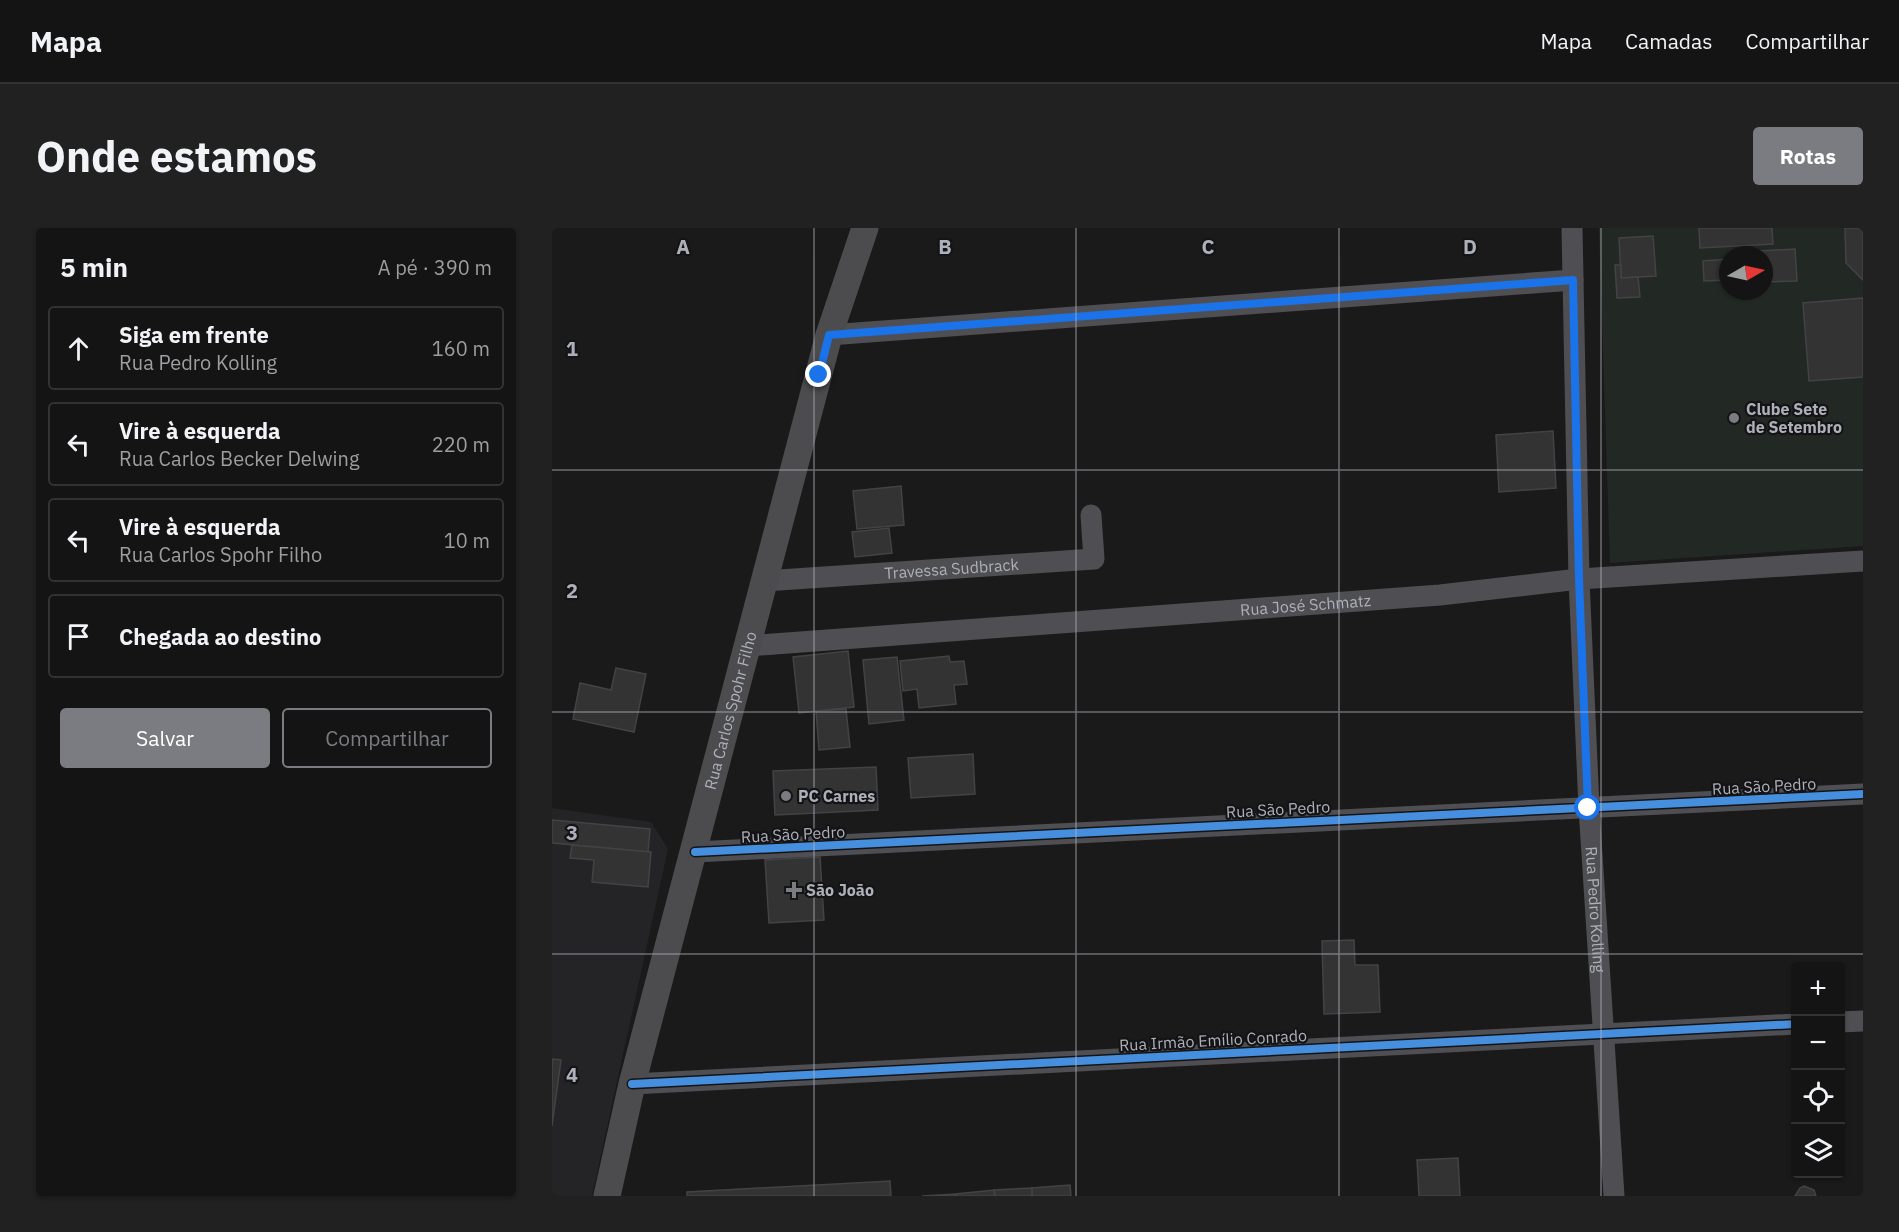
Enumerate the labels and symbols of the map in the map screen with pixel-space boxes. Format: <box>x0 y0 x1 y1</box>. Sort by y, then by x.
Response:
text: A <box>676 233 690 260</box>
text: B <box>938 233 952 260</box>
text: C <box>1201 233 1215 260</box>
text: D <box>1463 233 1477 260</box>
north arrow <box>1719 246 1773 300</box>
text: 1 <box>566 335 578 362</box>
route end <box>805 361 831 387</box>
place label: Clube Sete de Setembro <box>1746 399 1842 437</box>
marker: Clube Sete de Setembro <box>1727 411 1741 425</box>
street label: Travessa Sudbrack <box>884 554 1020 583</box>
text: 2 <box>566 577 578 604</box>
street label: Rua José Schmatz <box>1239 590 1372 620</box>
street label: Rua Carlos Spohr Filho <box>700 629 761 792</box>
street label: Rua São Pedro <box>1711 773 1817 799</box>
place label: PC Carnes <box>798 786 875 806</box>
marker: PC Carnes <box>779 789 793 803</box>
route start <box>1574 794 1600 820</box>
street label: Rua São Pedro <box>1225 796 1331 822</box>
text: 3 <box>566 819 578 846</box>
street label: Rua São Pedro <box>740 821 846 847</box>
street label: Rua Pedro Kolling <box>1581 846 1610 974</box>
place label: São João <box>806 880 874 900</box>
marker: São João <box>787 883 801 897</box>
street label: Rua Irmão Emílio Conrado <box>1119 1025 1307 1055</box>
text: 4 <box>566 1061 578 1088</box>

